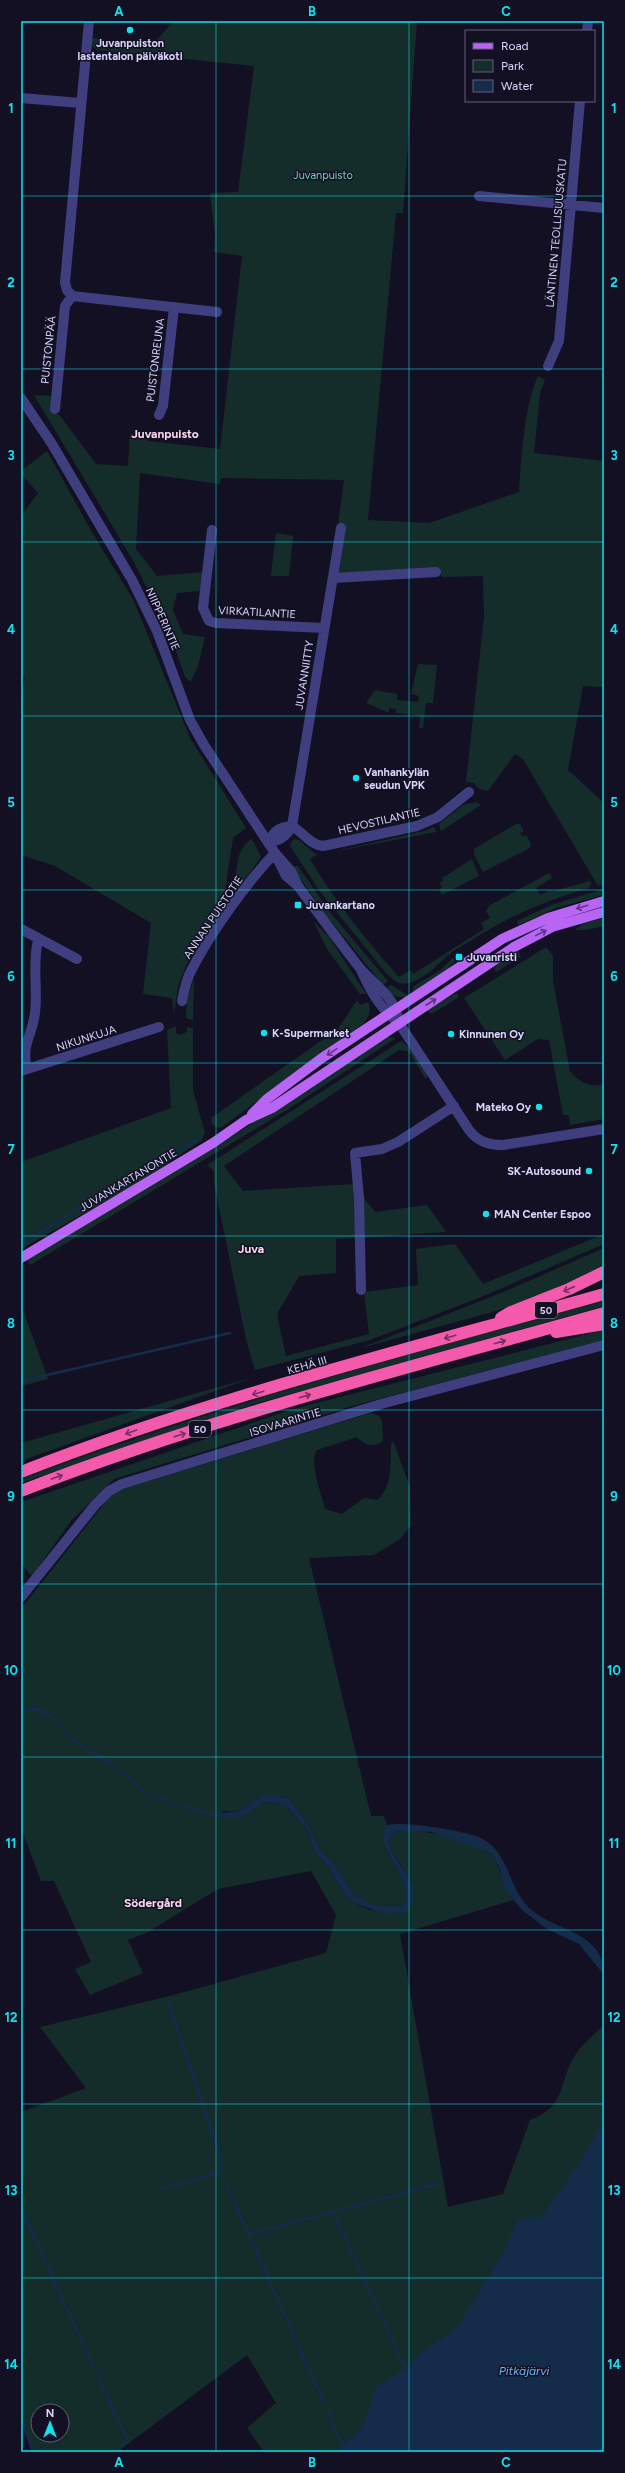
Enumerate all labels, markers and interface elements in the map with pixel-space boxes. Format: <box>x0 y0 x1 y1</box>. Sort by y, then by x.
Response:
text: A <box>114 4 124 19</box>
text: B <box>308 4 316 19</box>
text: C <box>501 4 511 19</box>
marker: Juvanpuiston lastentalon päiväkoti <box>125 25 135 35</box>
legend <box>465 30 595 102</box>
place label: Juvanpuiston lastentalon päiväkoti <box>77 37 183 63</box>
text: Road <box>501 39 529 53</box>
text: Park <box>501 59 524 73</box>
text: Water <box>501 79 533 93</box>
text: 1 <box>8 101 14 116</box>
text: 1 <box>611 101 617 116</box>
street label: LÄNTINEN TEOLLISUUSKATU <box>544 158 569 308</box>
park label: Juvanpuisto <box>293 169 353 182</box>
text: 2 <box>7 275 15 290</box>
text: 2 <box>610 275 618 290</box>
street label: PUISTONPÄÄ <box>38 315 59 385</box>
street label: PUISTONREUNA <box>144 317 167 403</box>
district label: Juvanpuisto <box>131 427 199 441</box>
text: 3 <box>7 448 15 463</box>
text: 3 <box>610 448 618 463</box>
street label: NIIPPERINTIE <box>143 586 182 653</box>
street label: VIRKATILANTIE <box>218 604 296 621</box>
text: 4 <box>7 622 15 637</box>
text: 4 <box>610 622 618 637</box>
street label: JUVANNIITTY <box>293 639 316 711</box>
place label: Vanhankylän seudun VPK <box>364 766 429 792</box>
marker: Vanhankylän seudun VPK <box>351 773 361 783</box>
text: 5 <box>7 795 15 810</box>
text: 5 <box>610 795 618 810</box>
street label: HEVOSTILANTIE <box>337 806 421 837</box>
street label: ANNAN PUISTOTIE <box>181 873 246 961</box>
place label: Juvankartano <box>306 899 375 912</box>
marker: Juvankartano <box>293 900 303 910</box>
one-way arrow <box>575 904 588 911</box>
one-way arrow <box>535 928 547 936</box>
place label: Juvanristi <box>467 951 517 964</box>
marker: Juvanristi <box>454 952 464 962</box>
text: 6 <box>7 969 15 984</box>
text: 6 <box>610 969 618 984</box>
one-way arrow <box>426 997 437 1006</box>
street label: NIKUNKUJA <box>55 1023 118 1054</box>
place label: K-Supermarket <box>272 1027 350 1040</box>
marker: K-Supermarket <box>259 1028 269 1038</box>
place label: Kinnunen Oy <box>459 1028 525 1041</box>
marker: Kinnunen Oy <box>446 1029 456 1039</box>
one-way arrow <box>326 1048 338 1056</box>
place label: Mateko Oy <box>476 1101 532 1114</box>
marker: Mateko Oy <box>534 1102 544 1112</box>
text: 7 <box>7 1142 15 1157</box>
text: 7 <box>610 1142 618 1157</box>
street label: JUVANKARTANONTIE <box>77 1146 179 1215</box>
place label: SK-Autosound <box>507 1165 581 1178</box>
marker: SK-Autosound <box>584 1166 594 1176</box>
place label: MAN Center Espoo <box>494 1208 592 1221</box>
marker: MAN Center Espoo <box>481 1209 491 1219</box>
district label: Juva <box>238 1242 264 1256</box>
one-way arrow <box>563 1286 575 1293</box>
road number: 50 <box>535 1302 557 1318</box>
text: 8 <box>7 1316 15 1331</box>
text: 8 <box>610 1316 618 1331</box>
one-way arrow <box>444 1334 457 1341</box>
one-way arrow <box>493 1338 506 1345</box>
street label: KEHÄ III <box>286 1354 328 1377</box>
one-way arrow <box>252 1390 265 1397</box>
one-way arrow <box>298 1392 311 1400</box>
street label: ISOVAARINTIE <box>248 1405 323 1440</box>
road number: 50 <box>189 1421 211 1437</box>
one-way arrow <box>126 1429 138 1437</box>
one-way arrow <box>174 1431 187 1438</box>
one-way arrow <box>51 1473 64 1480</box>
text: 9 <box>7 1489 15 1504</box>
text: 9 <box>610 1489 618 1504</box>
text: 10 <box>4 1663 18 1678</box>
text: 10 <box>607 1663 621 1678</box>
text: 11 <box>6 1836 16 1851</box>
text: 11 <box>609 1836 619 1851</box>
district label: Södergård <box>124 1896 182 1910</box>
text: 12 <box>4 2010 18 2025</box>
text: 12 <box>607 2010 621 2025</box>
text: 13 <box>5 2183 17 2198</box>
text: 13 <box>608 2183 620 2198</box>
text: 14 <box>4 2357 18 2372</box>
text: 14 <box>607 2357 621 2372</box>
water label: Pitkäjärvi <box>499 2364 549 2378</box>
north arrow <box>30 2403 70 2443</box>
text: N <box>46 2407 54 2420</box>
text: A <box>114 2455 124 2470</box>
text: B <box>308 2455 316 2470</box>
text: C <box>501 2455 511 2470</box>

